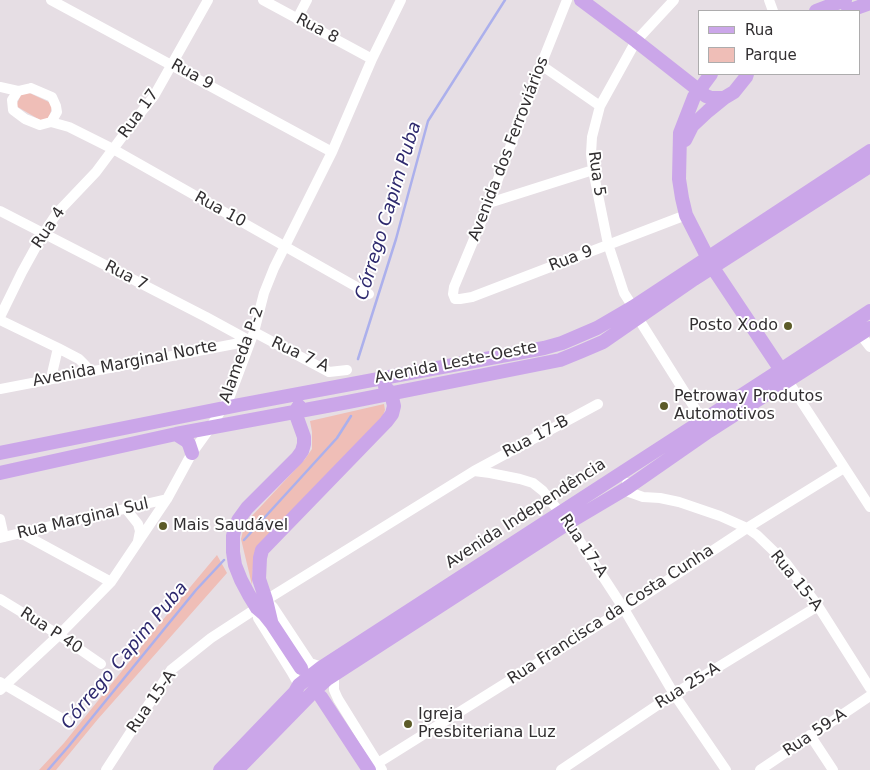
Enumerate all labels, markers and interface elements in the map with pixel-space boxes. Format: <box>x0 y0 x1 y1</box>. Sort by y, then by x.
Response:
street label: Rua 8 <box>292 10 342 48</box>
legend <box>698 10 860 75</box>
text: Rua <box>745 21 773 39</box>
text: Parque <box>745 46 797 64</box>
street label: Avenida dos Ferroviários <box>465 54 553 244</box>
street label: Rua 9 <box>167 56 217 94</box>
street label: Rua 17 <box>115 86 163 142</box>
water label: Córrego Capim Puba <box>352 119 426 303</box>
street label: Rua 5 <box>583 150 609 198</box>
street label: Rua 10 <box>191 188 249 232</box>
street label: Rua 4 <box>28 204 70 252</box>
street label: Rua 9 <box>546 242 596 276</box>
street label: Rua 7 <box>101 257 151 295</box>
street label: Alameda P-2 <box>216 304 268 406</box>
place label: Posto Xodo <box>689 316 778 336</box>
marker: Posto Xodo <box>782 320 794 332</box>
street label: Rua 7 A <box>268 333 332 377</box>
street label: Avenida Marginal Norte <box>31 337 219 391</box>
street label: Avenida Leste-Oeste <box>373 338 539 388</box>
place label: Petroway Produtos Automotivos <box>674 387 823 425</box>
marker: Petroway Produtos Automotivos <box>658 400 670 412</box>
street label: Rua 17-B <box>500 412 572 462</box>
street label: Avenida Independência <box>442 455 610 573</box>
street label: Rua Marginal Sul <box>15 495 151 543</box>
street label: Rua 17-A <box>555 511 611 581</box>
place label: Mais Saudável <box>173 516 288 536</box>
marker: Mais Saudável <box>157 520 169 532</box>
street label: Rua Francisca da Costa Cunha <box>504 541 718 689</box>
street label: Rua 15-A <box>766 547 826 615</box>
water label: Córrego Capim Puba <box>57 578 193 734</box>
street label: Rua P 40 <box>16 604 86 658</box>
street label: Rua 25-A <box>652 659 724 713</box>
street label: Rua 15-A <box>123 667 181 737</box>
place label: Igreja Presbiteriana Luz <box>418 705 556 743</box>
street label: Rua 59-A <box>780 705 850 761</box>
marker: Igreja Presbiteriana Luz <box>402 718 414 730</box>

